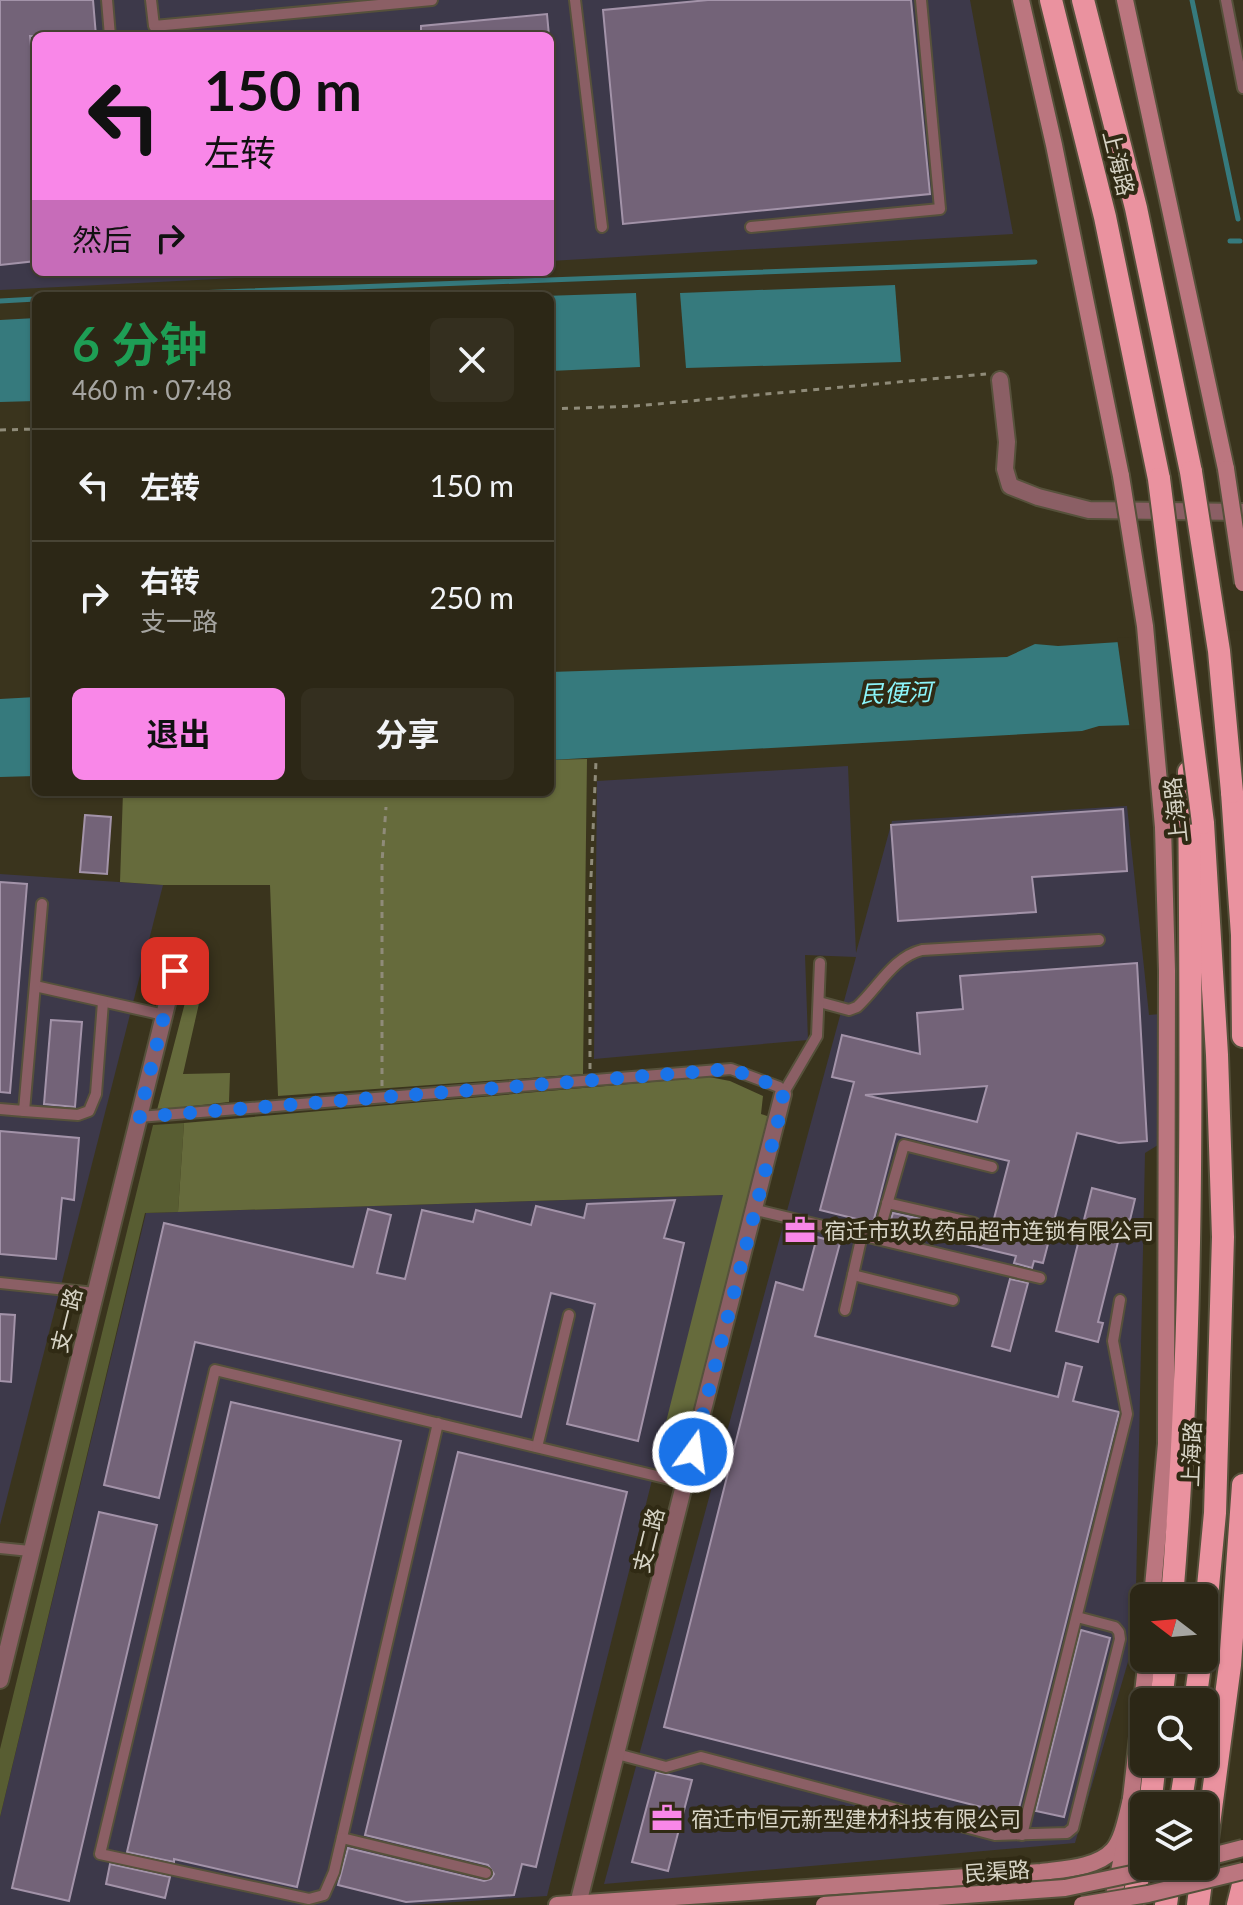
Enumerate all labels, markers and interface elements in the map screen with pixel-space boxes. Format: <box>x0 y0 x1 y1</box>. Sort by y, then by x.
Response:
text: 150 m <box>204 56 362 123</box>
icon: left <box>72 64 176 168</box>
street label: 上海路 <box>1098 128 1140 198</box>
text: 左转 <box>204 130 276 174</box>
icon: right <box>148 216 192 260</box>
text: 然后 <box>72 221 132 257</box>
text: 6 分钟 <box>72 315 208 372</box>
button: close <box>430 318 514 402</box>
text: 460 m · 07:48 <box>72 374 232 406</box>
icon: left <box>72 463 116 507</box>
text: 150 m <box>429 467 514 503</box>
text: 左转 <box>140 468 200 504</box>
text: 右转 <box>140 562 200 598</box>
icon: right <box>72 575 116 619</box>
text: 250 m <box>429 579 514 615</box>
text: 支一路 <box>140 605 218 637</box>
water label: 民便河 <box>860 676 936 708</box>
button: 退出 <box>72 688 285 780</box>
button: 分享 <box>301 688 514 780</box>
street label: 上海路 <box>1158 776 1192 844</box>
pin <box>141 937 209 1005</box>
icon: arrive <box>153 949 197 993</box>
office icon: 宿迁市玖玖药品超市连锁有限公司 <box>783 1213 817 1247</box>
place label: 宿迁市玖玖药品超市连锁有限公司 <box>824 1217 1154 1244</box>
street label: 支一路 <box>45 1285 87 1355</box>
position arrow <box>651 1410 735 1494</box>
street label: 上海路 <box>1176 1421 1206 1487</box>
street label: 支二路 <box>627 1505 669 1575</box>
north arrow <box>1130 1584 1218 1672</box>
map controls <box>1130 1584 1218 1880</box>
button: search <box>1130 1688 1218 1776</box>
button: layers <box>1130 1792 1218 1880</box>
office icon: 宿迁市恒元新型建材科技有限公司 <box>650 1801 684 1835</box>
place label: 宿迁市恒元新型建材科技有限公司 <box>691 1805 1021 1832</box>
street label: 民渠路 <box>963 1855 1031 1887</box>

